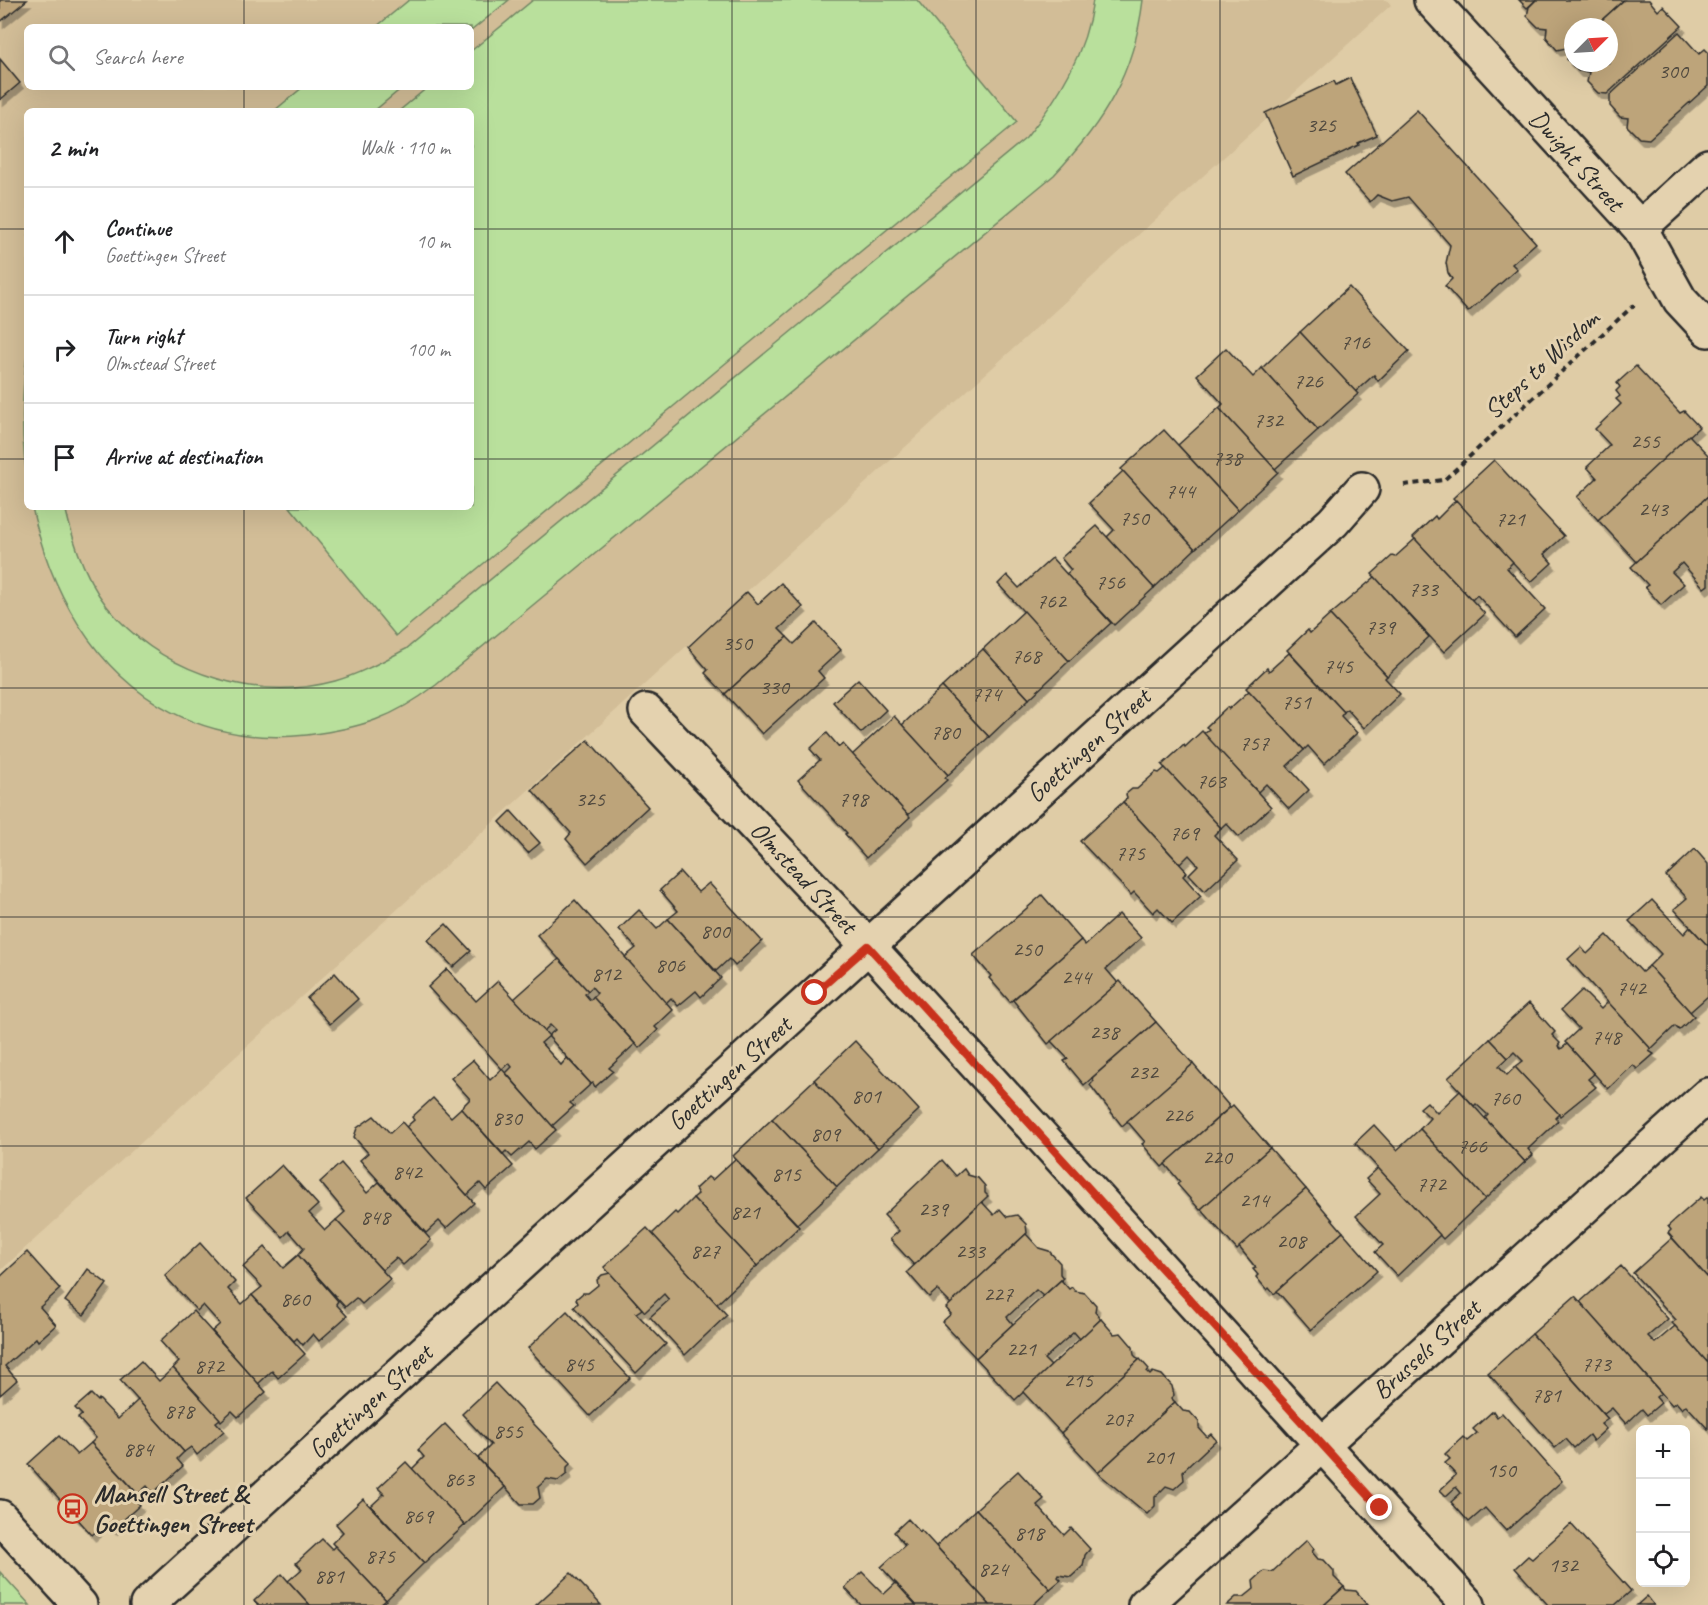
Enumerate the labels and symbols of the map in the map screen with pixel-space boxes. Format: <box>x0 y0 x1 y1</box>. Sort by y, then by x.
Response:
north arrow <box>1564 18 1618 72</box>
house number: 300 <box>1658 57 1690 85</box>
street label: Dwight Street <box>1522 102 1633 220</box>
house number: 325 <box>1306 111 1337 139</box>
street label: Steps to Wisdom <box>1477 301 1608 426</box>
house number: 716 <box>1340 328 1371 356</box>
house number: 726 <box>1293 367 1324 395</box>
house number: 732 <box>1253 406 1285 434</box>
house number: 255 <box>1630 427 1661 455</box>
house number: 738 <box>1212 444 1244 472</box>
house number: 744 <box>1165 477 1197 505</box>
house number: 243 <box>1638 495 1670 523</box>
house number: 750 <box>1119 504 1151 532</box>
house number: 721 <box>1495 505 1526 533</box>
house number: 756 <box>1095 568 1126 596</box>
house number: 733 <box>1408 575 1440 603</box>
house number: 762 <box>1036 587 1068 615</box>
house number: 739 <box>1365 613 1397 641</box>
house number: 350 <box>722 629 754 657</box>
house number: 768 <box>1011 642 1043 670</box>
house number: 745 <box>1323 652 1354 680</box>
house number: 330 <box>759 673 791 701</box>
street label: Goettingen Street <box>1019 679 1159 810</box>
house number: 774 <box>971 680 1003 708</box>
house number: 751 <box>1281 688 1312 716</box>
house number: 780 <box>930 718 962 746</box>
house number: 757 <box>1239 729 1270 757</box>
house number: 763 <box>1196 767 1228 795</box>
house number: 325 <box>575 785 606 813</box>
house number: 798 <box>838 785 870 813</box>
street label: Olmstead Street <box>743 814 866 943</box>
house number: 769 <box>1169 819 1201 847</box>
house number: 775 <box>1115 839 1146 867</box>
house number: 800 <box>700 917 732 945</box>
house number: 250 <box>1012 935 1044 963</box>
house number: 806 <box>655 951 686 979</box>
house number: 812 <box>591 960 623 988</box>
house number: 244 <box>1061 963 1093 991</box>
house number: 742 <box>1616 974 1648 1002</box>
route start <box>801 979 827 1005</box>
street label: Goettingen Street <box>660 1007 800 1138</box>
house number: 238 <box>1089 1018 1121 1046</box>
house number: 748 <box>1591 1023 1623 1051</box>
house number: 232 <box>1128 1058 1160 1086</box>
house number: 801 <box>851 1082 882 1110</box>
house number: 760 <box>1490 1084 1522 1112</box>
house number: 226 <box>1163 1101 1194 1129</box>
house number: 830 <box>492 1104 524 1132</box>
house number: 809 <box>810 1120 842 1148</box>
house number: 766 <box>1457 1132 1488 1160</box>
house number: 220 <box>1202 1143 1234 1171</box>
house number: 842 <box>392 1158 424 1186</box>
house number: 815 <box>771 1160 802 1188</box>
house number: 772 <box>1416 1170 1448 1198</box>
house number: 214 <box>1239 1186 1271 1214</box>
house number: 239 <box>918 1195 950 1223</box>
house number: 821 <box>730 1198 761 1226</box>
house number: 848 <box>360 1203 392 1231</box>
house number: 208 <box>1276 1227 1308 1255</box>
house number: 827 <box>690 1237 721 1265</box>
house number: 233 <box>955 1237 987 1265</box>
house number: 227 <box>983 1280 1014 1308</box>
house number: 860 <box>280 1285 312 1313</box>
street label: Brussels Street <box>1365 1291 1489 1407</box>
street label: Goettingen Street <box>301 1335 441 1466</box>
house number: 221 <box>1006 1335 1037 1363</box>
house number: 845 <box>564 1350 595 1378</box>
house number: 773 <box>1581 1350 1613 1378</box>
house number: 872 <box>194 1352 226 1380</box>
house number: 215 <box>1063 1366 1094 1394</box>
house number: 781 <box>1531 1381 1562 1409</box>
house number: 878 <box>164 1397 196 1425</box>
house number: 207 <box>1103 1405 1134 1433</box>
house number: 855 <box>493 1417 524 1445</box>
house number: 884 <box>123 1435 155 1463</box>
house number: 201 <box>1144 1443 1175 1471</box>
house number: 150 <box>1486 1456 1518 1484</box>
house number: 863 <box>444 1465 476 1493</box>
place label: Mansell Street & Goettingen Street <box>94 1477 256 1540</box>
bus stop icon: Mansell Street & Goettingen Street <box>57 1492 89 1524</box>
route end <box>1366 1494 1392 1520</box>
house number: 869 <box>403 1502 435 1530</box>
house number: 818 <box>1014 1519 1046 1547</box>
house number: 875 <box>365 1542 396 1570</box>
house number: 132 <box>1548 1551 1580 1579</box>
house number: 824 <box>978 1555 1010 1583</box>
house number: 881 <box>314 1562 345 1590</box>

